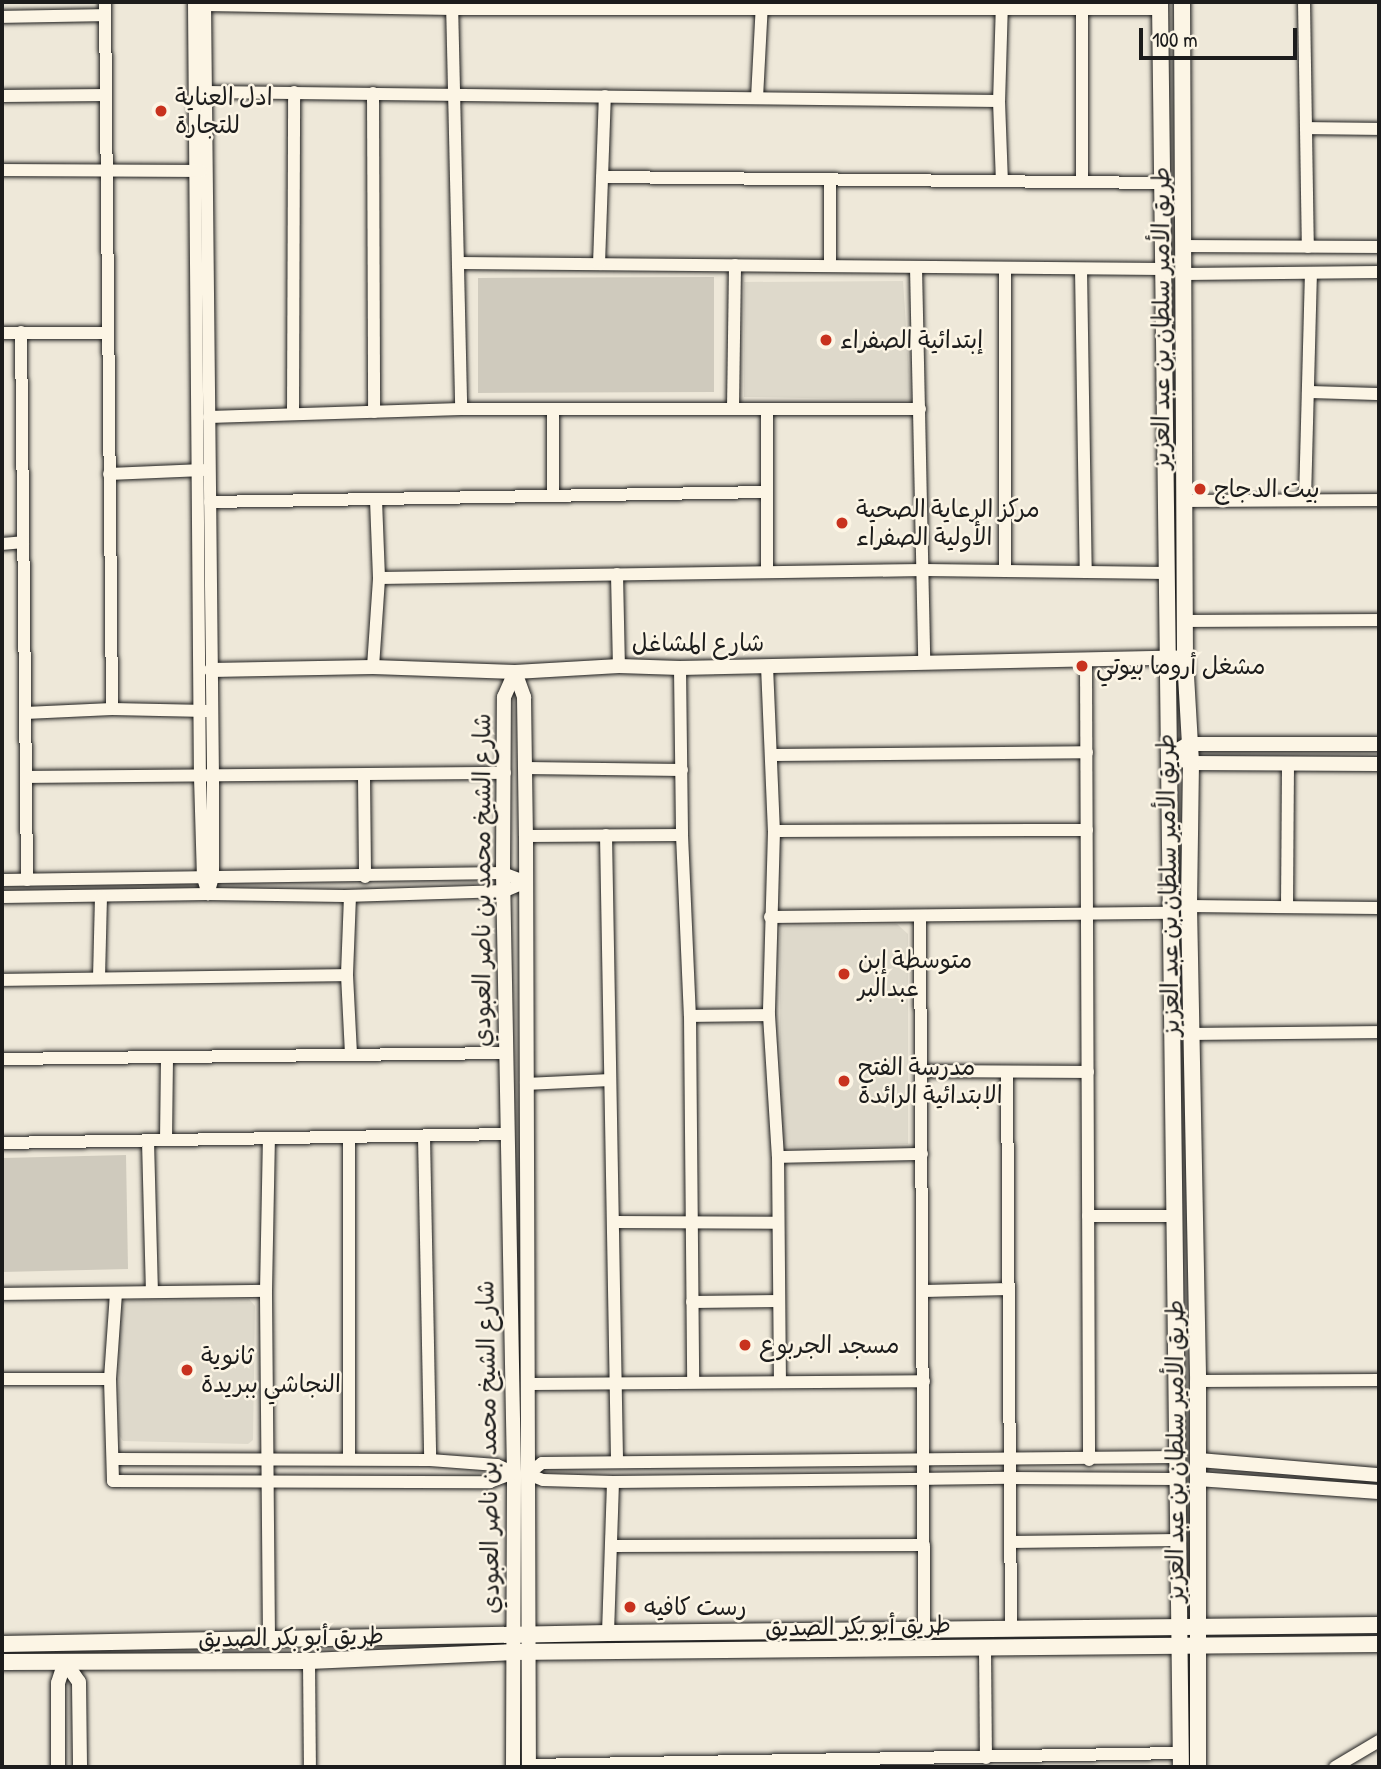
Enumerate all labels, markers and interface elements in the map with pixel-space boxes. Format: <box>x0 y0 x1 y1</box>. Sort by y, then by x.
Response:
scale bar <box>1143 14 1300 58</box>
text: 100 m <box>1152 25 1198 54</box>
place label: ادل العناية للتجارة <box>175 83 273 139</box>
marker: ادل العناية للتجارة <box>153 103 169 119</box>
street label: طريق الأمير سلطان بن عبد العزيز <box>1147 167 1175 469</box>
place label: إبتدائية الصفراء <box>840 326 983 354</box>
marker: إبتدائية الصفراء <box>818 332 834 348</box>
place label: بيت الدجاج <box>1214 475 1320 503</box>
marker: بيت الدجاج <box>1192 481 1208 497</box>
place label: مركز الرعاية الصحية الأولية الصفراء <box>856 495 1040 551</box>
marker: مركز الرعاية الصحية الأولية الصفراء <box>834 515 850 531</box>
street label: شارع المشاغل <box>632 629 764 657</box>
place label: مشغل أروما بيوتي <box>1096 652 1266 680</box>
marker: مشغل أروما بيوتي <box>1074 658 1090 674</box>
street label: شارع الشيخ محمد بن ناصر العبودي <box>468 713 496 1047</box>
street label: طريق الأمير سلطان بن عبد العزيز <box>1151 734 1185 1036</box>
place label: متوسطة إبن عبدالبر <box>858 946 972 1002</box>
marker: متوسطة إبن عبدالبر <box>836 966 852 982</box>
place label: مدرسة الفتح الابتدائية الرائدة <box>858 1053 1003 1109</box>
marker: مدرسة الفتح الابتدائية الرائدة <box>836 1073 852 1089</box>
street label: شارع الشيخ محمد بن ناصر العبودي <box>471 1280 505 1614</box>
street label: طريق الأمير سلطان بن عبد العزيز <box>1161 1300 1189 1602</box>
place label: مسجد الجربوع <box>759 1331 899 1359</box>
marker: مسجد الجربوع <box>737 1337 753 1353</box>
place label: ثانوية النجاشي ببريدة <box>201 1342 341 1398</box>
marker: ثانوية النجاشي ببريدة <box>179 1362 195 1378</box>
place label: رست كافيه <box>644 1593 747 1621</box>
marker: رست كافيه <box>622 1599 638 1615</box>
street label: طريق أبو بكر الصديق <box>765 1610 951 1642</box>
street label: طريق أبو بكر الصديق <box>198 1621 384 1653</box>

